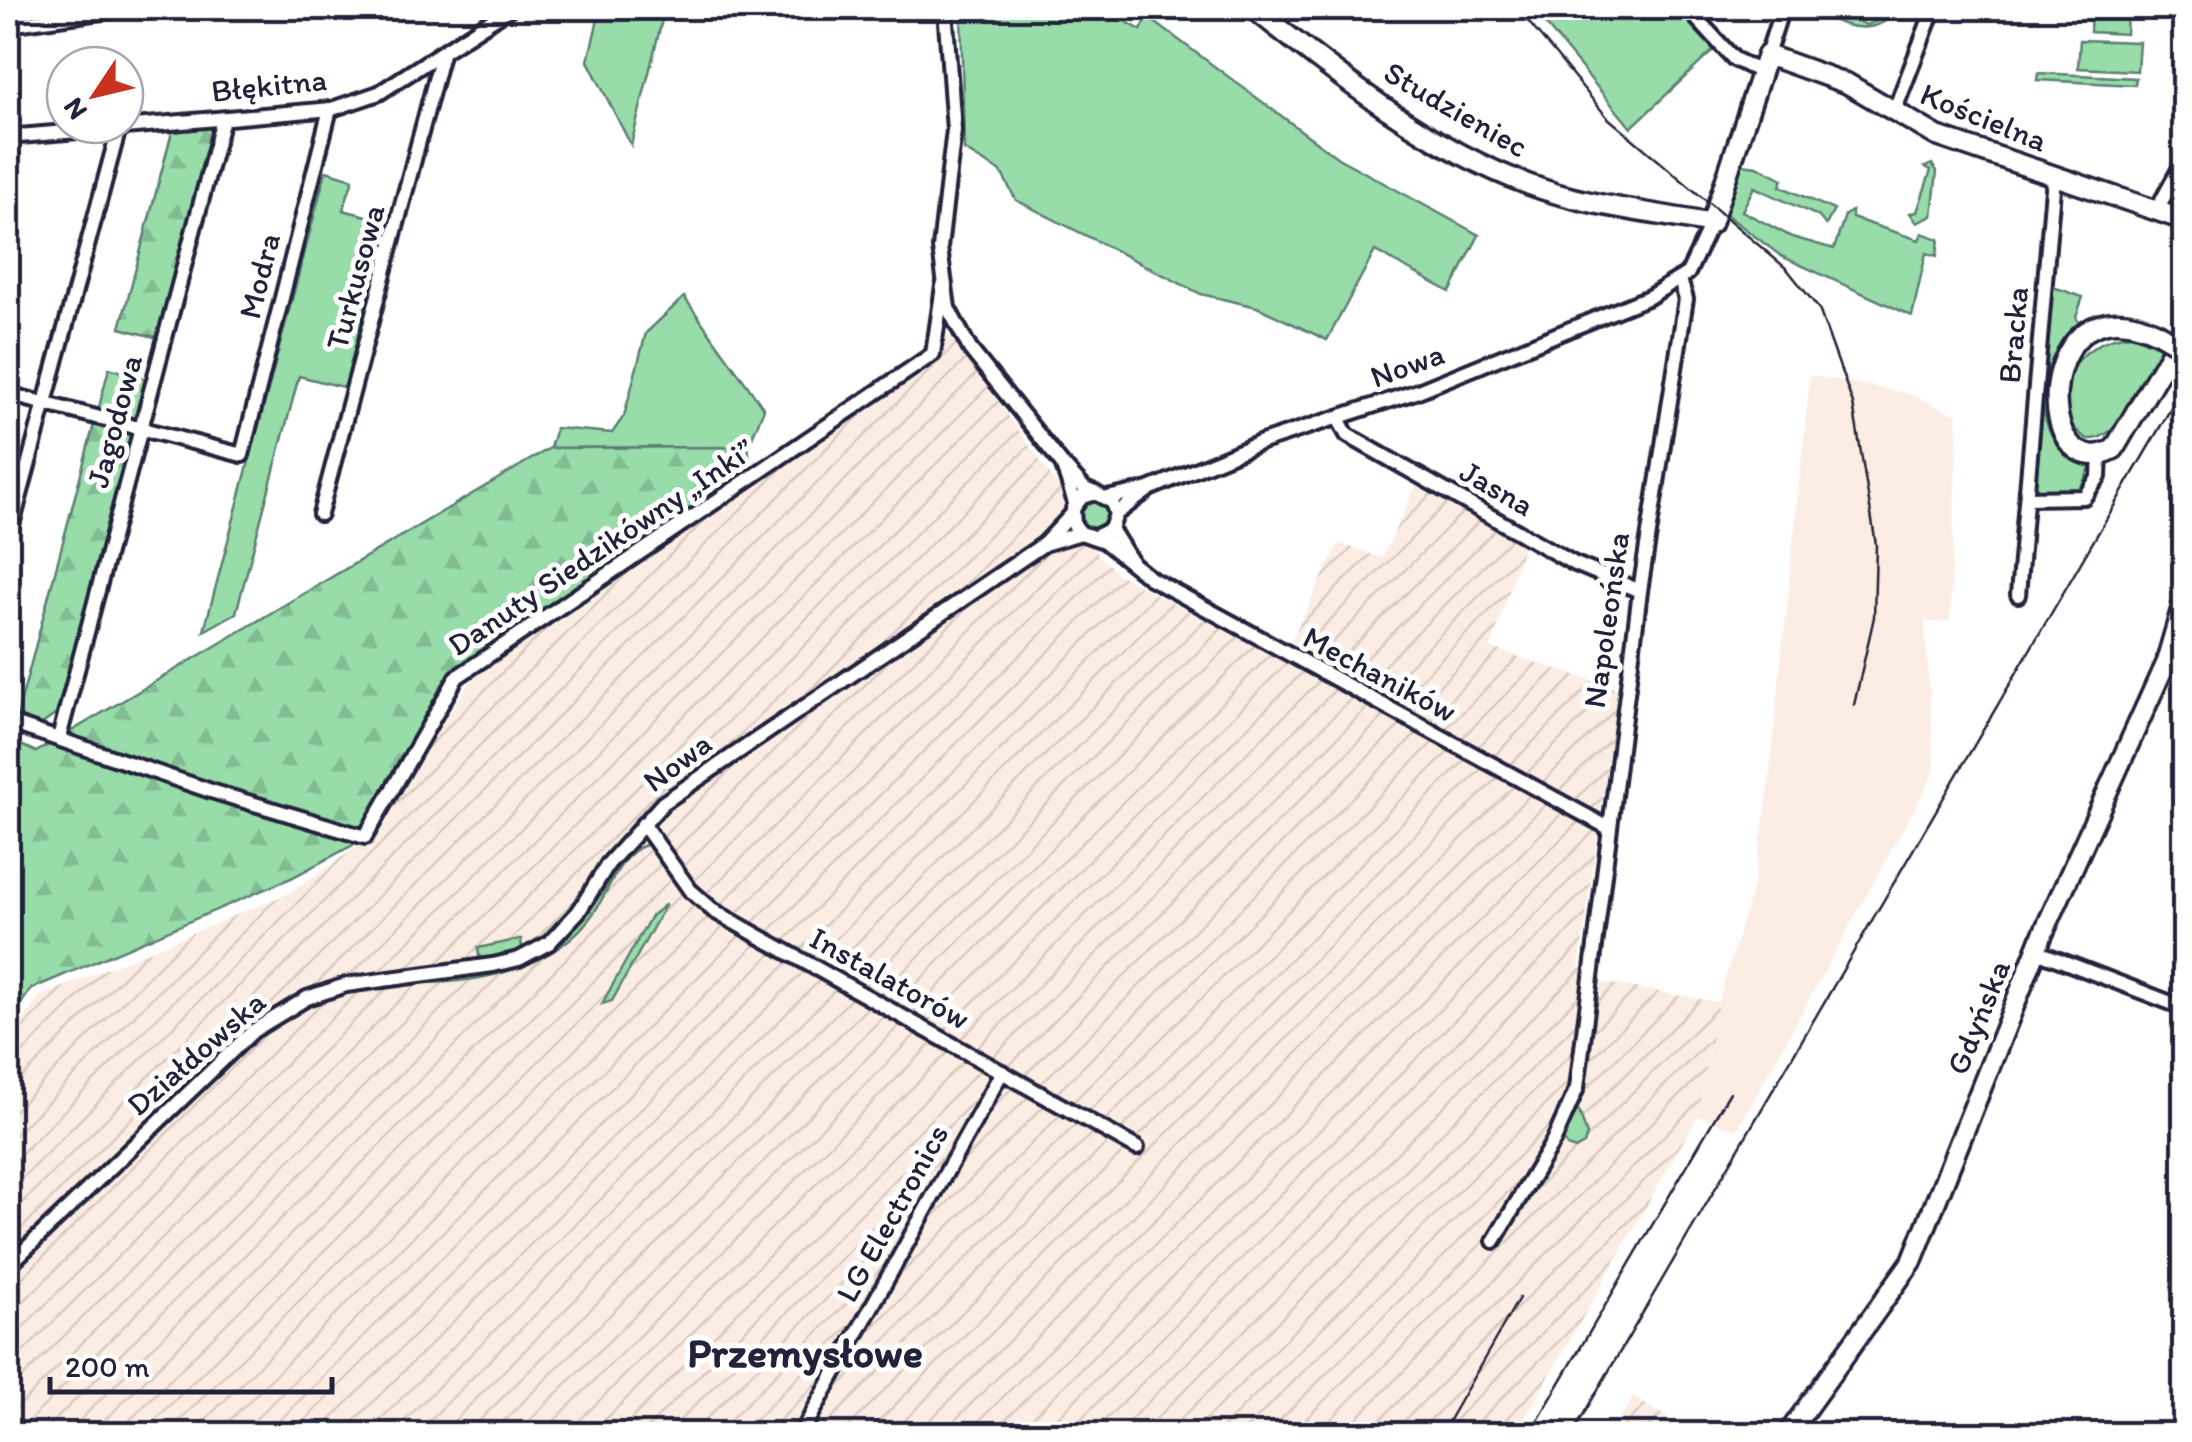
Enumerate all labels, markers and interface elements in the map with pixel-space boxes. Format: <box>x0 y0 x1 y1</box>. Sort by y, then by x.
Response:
north arrow <box>45 45 145 145</box>
street label: Studzieniec <box>1378 53 1534 165</box>
street label: Błękitna <box>209 60 329 110</box>
street label: Kościelna <box>1915 74 2053 160</box>
text: N <box>55 92 94 127</box>
street label: Turkusowa <box>317 200 393 354</box>
street label: Modra <box>230 229 288 323</box>
street label: Bracka <box>1990 285 2036 385</box>
street label: Nowa <box>1365 334 1449 396</box>
street label: Jagodowa <box>78 350 150 492</box>
street label: Danuty Siedzikówny „Inki” <box>440 430 762 664</box>
street label: Jasna <box>1453 452 1541 524</box>
street label: Napoleońska <box>1575 529 1637 710</box>
street label: Mechaników <box>1297 618 1463 730</box>
street label: Nowa <box>635 724 719 800</box>
street label: Instalatorów <box>803 919 977 1037</box>
street label: Gdyńska <box>1938 954 2018 1080</box>
street label: Działdowska <box>119 982 273 1124</box>
street label: LG Electronics <box>828 1117 956 1309</box>
district label: Przemysłowe <box>687 1327 923 1378</box>
scale bar <box>50 1332 332 1394</box>
text: 200 m <box>65 1348 150 1385</box>

